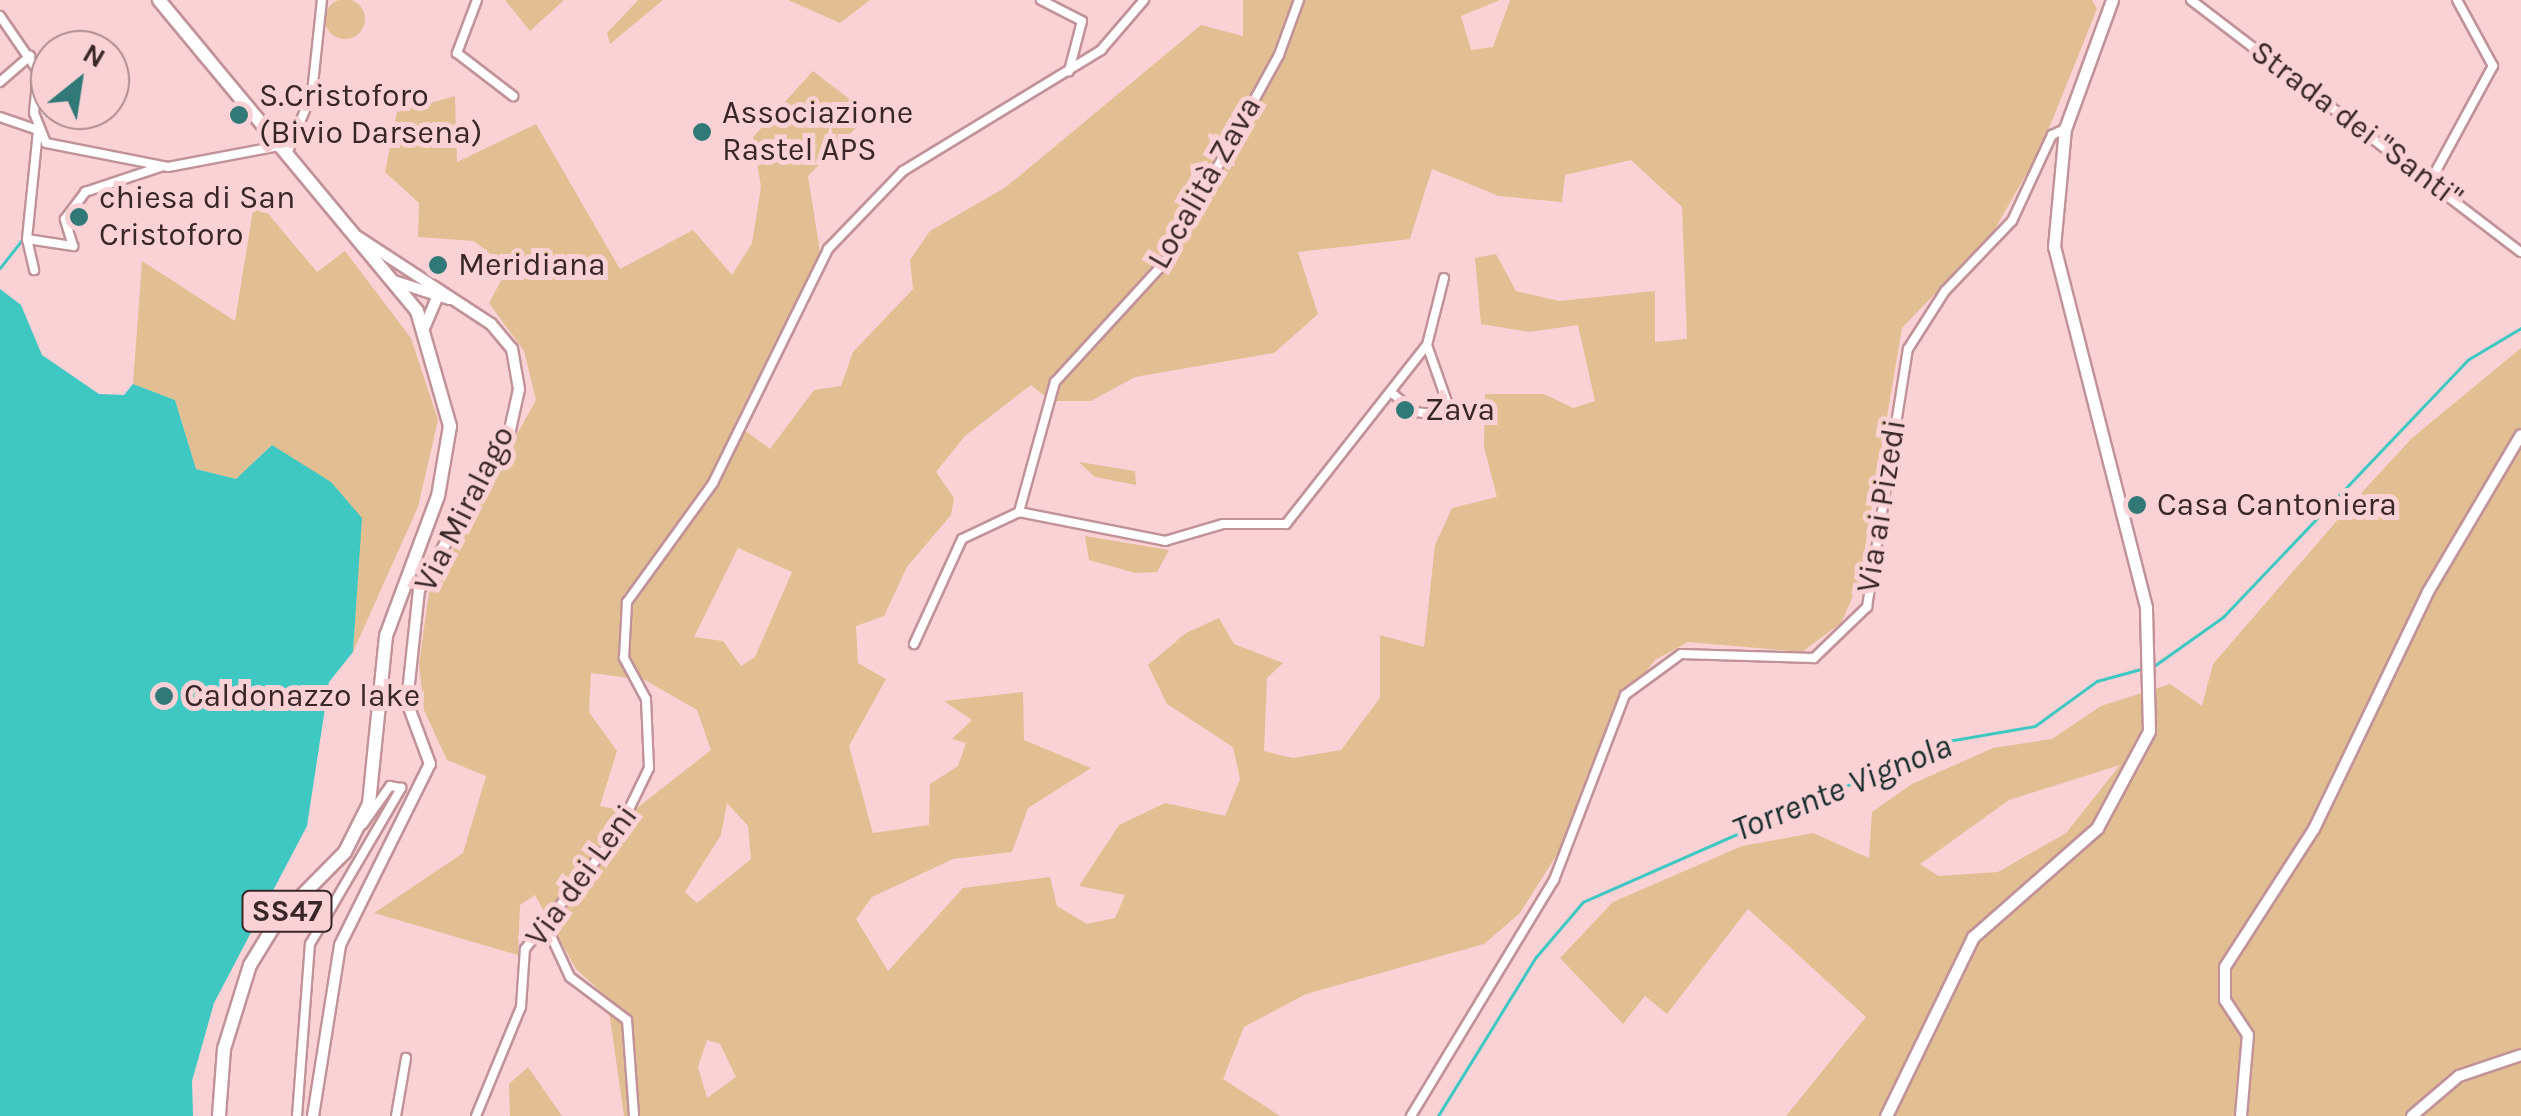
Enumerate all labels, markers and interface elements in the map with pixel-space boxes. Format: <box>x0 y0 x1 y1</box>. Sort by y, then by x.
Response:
north arrow <box>30 30 130 130</box>
street label: Strada dei "Santi" <box>2243 33 2469 217</box>
text: N <box>77 36 111 75</box>
place label: S.Cristoforo (Bivio Darsena) <box>259 78 482 153</box>
street label: Località Zava <box>1140 90 1270 276</box>
place label: Associazione Rastel APS <box>722 95 913 170</box>
marker: S.Cristoforo (Bivio Darsena) <box>228 104 250 126</box>
marker: Associazione Rastel APS <box>691 121 713 143</box>
place label: chiesa di San Cristoforo <box>99 180 295 255</box>
marker: chiesa di San Cristoforo <box>68 206 90 228</box>
place label: Meridiana <box>458 246 606 284</box>
marker: Meridiana <box>427 254 449 276</box>
place label: Zava <box>1425 391 1495 429</box>
marker: Zava <box>1394 399 1416 421</box>
street label: Via ai Pizedi <box>1849 417 1915 595</box>
street label: Via Miralago <box>407 420 523 598</box>
place label: Casa Cantoniera <box>2157 486 2397 524</box>
marker: Casa Cantoniera <box>2126 494 2148 516</box>
place label: Caldonazzo lake <box>184 677 420 715</box>
marker: Caldonazzo lake <box>153 685 175 707</box>
water label: Torrente Vignola <box>1726 725 1958 851</box>
street label: Via dei Leni <box>518 798 646 954</box>
road number: SS47 <box>240 886 334 936</box>

